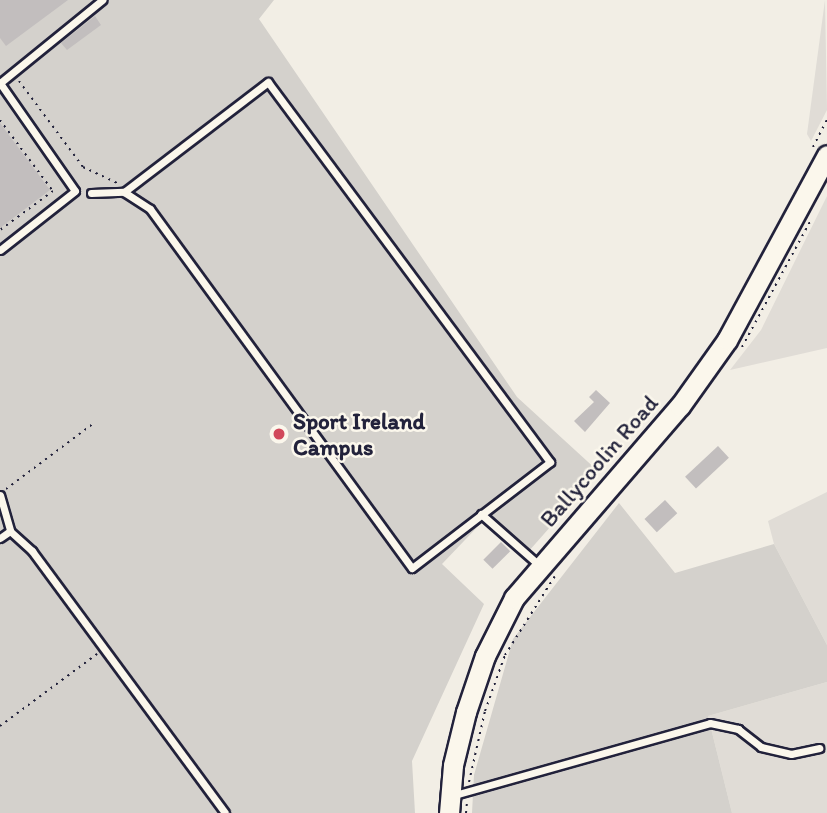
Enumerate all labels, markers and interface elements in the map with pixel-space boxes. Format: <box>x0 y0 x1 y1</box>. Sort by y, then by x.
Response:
street label: Ballycoolin Road <box>534 390 664 532</box>
place label: Sport Ireland Campus <box>293 407 425 461</box>
marker: Sport Ireland Campus <box>271 426 287 442</box>

